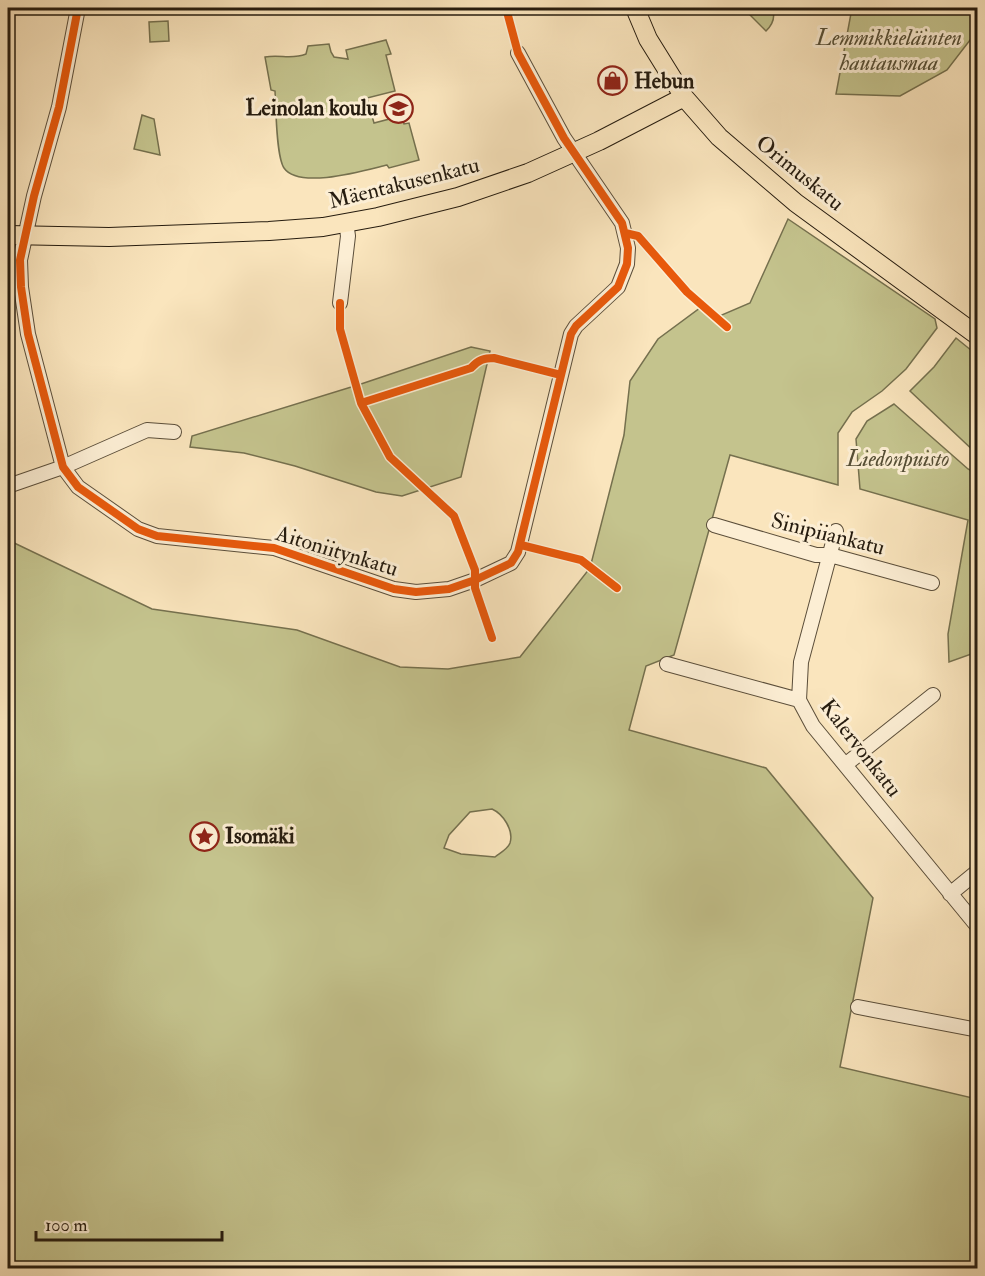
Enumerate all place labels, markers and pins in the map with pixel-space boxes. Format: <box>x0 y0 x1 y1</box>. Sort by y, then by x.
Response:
shop icon: Hebun <box>597 65 629 97</box>
place label: Hebun <box>634 67 695 95</box>
school or university icon: Leinolan koulu <box>383 92 415 124</box>
place label: Leinolan koulu <box>246 94 379 122</box>
place icon: Isomäki <box>188 820 220 852</box>
place label: Isomäki <box>225 822 295 850</box>

